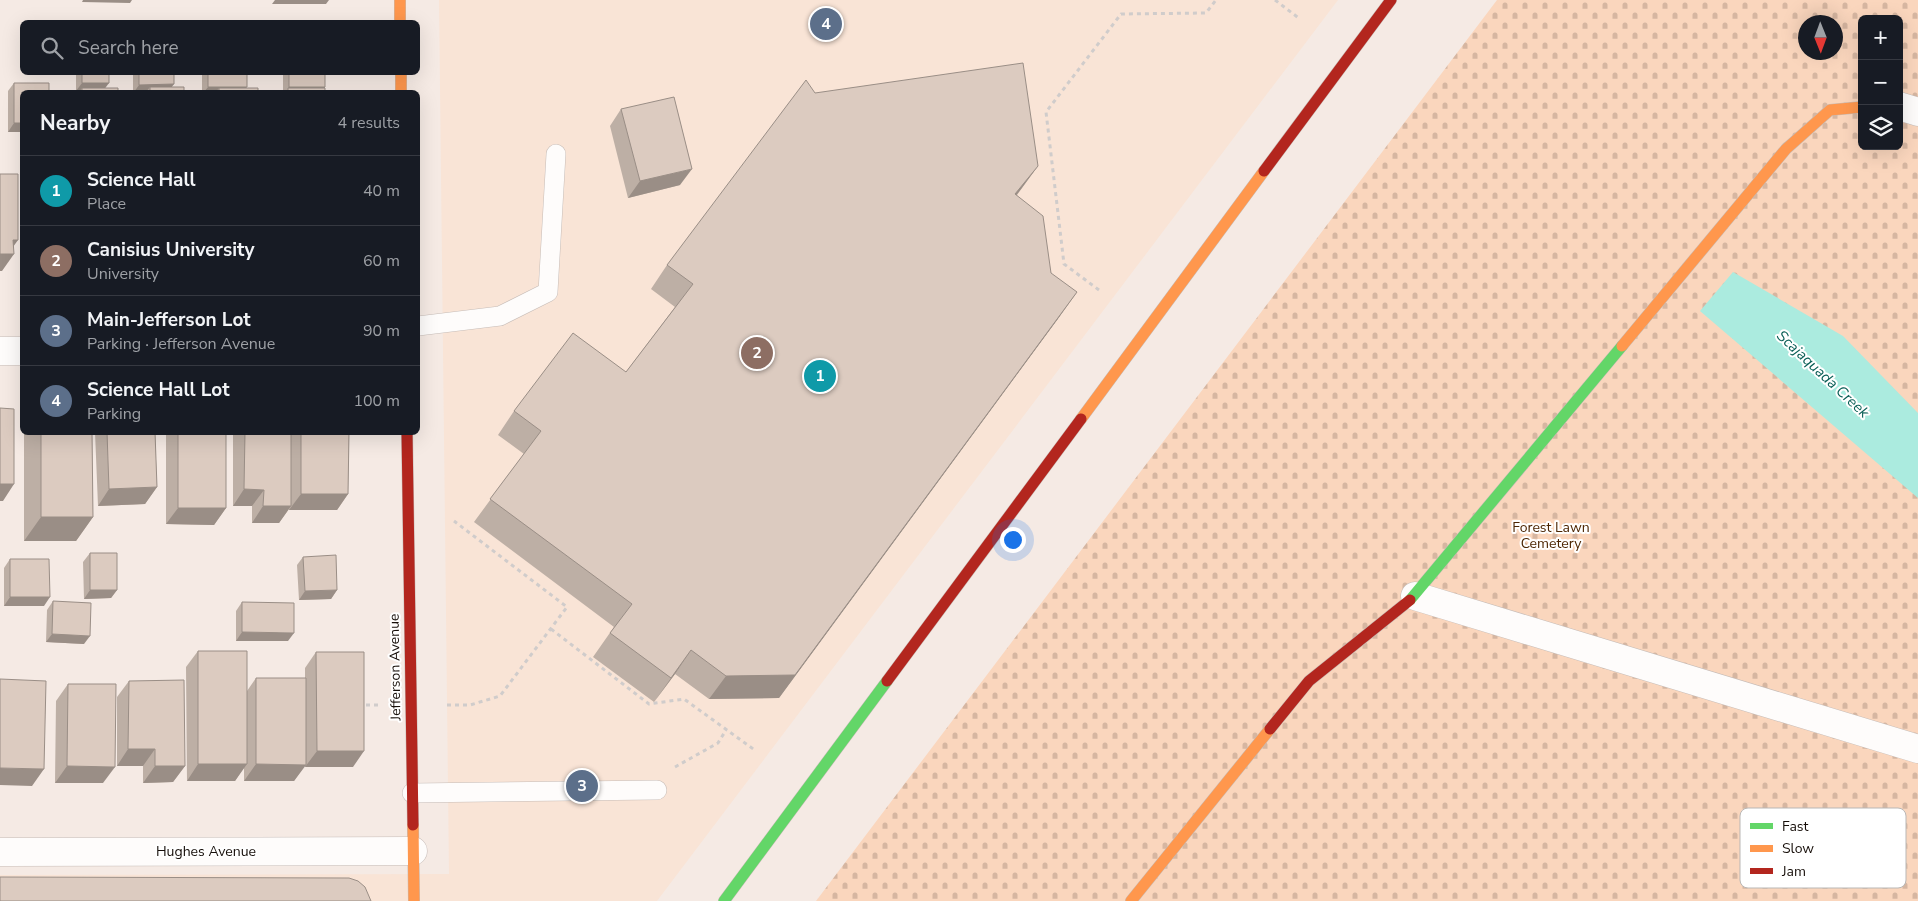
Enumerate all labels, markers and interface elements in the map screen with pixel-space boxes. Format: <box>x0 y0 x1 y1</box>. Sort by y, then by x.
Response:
pin: 4 <box>810 5 842 43</box>
north arrow <box>1798 15 1843 60</box>
map controls <box>1858 15 1903 150</box>
button: + <box>1858 15 1903 60</box>
search box <box>20 20 420 75</box>
icon: search <box>38 34 66 62</box>
text: Search here <box>78 35 179 61</box>
button: − <box>1858 60 1903 105</box>
button: layers <box>1858 105 1903 150</box>
text: Nearby <box>40 109 110 137</box>
text: 4 results <box>338 112 400 134</box>
text: Science Hall <box>87 167 196 193</box>
text: 1 <box>51 180 61 202</box>
text: 40 m <box>363 180 400 202</box>
text: Place <box>87 193 126 215</box>
text: Canisius University <box>87 237 254 263</box>
text: 2 <box>51 250 61 272</box>
text: 60 m <box>363 250 400 272</box>
text: University <box>87 263 159 285</box>
text: Main-Jefferson Lot <box>87 307 251 333</box>
text: 3 <box>51 320 61 342</box>
text: 90 m <box>363 320 400 342</box>
water label: Scajaquada Creek <box>1772 326 1874 423</box>
text: Parking · Jefferson Avenue <box>87 333 275 355</box>
pin: 2 <box>741 334 773 372</box>
pin: 1 <box>804 357 836 395</box>
text: Science Hall Lot <box>87 377 229 403</box>
text: 4 <box>51 390 61 412</box>
text: 100 m <box>353 390 400 412</box>
text: Parking <box>87 403 141 425</box>
park label: Forest Lawn Cemetery <box>1512 518 1590 553</box>
your location <box>1000 527 1026 553</box>
street label: Jefferson Avenue <box>385 613 405 722</box>
pin: 3 <box>566 767 598 805</box>
legend <box>1740 808 1906 888</box>
text: Fast <box>1782 817 1808 836</box>
text: Slow <box>1782 839 1814 858</box>
street label: Hughes Avenue <box>156 842 256 861</box>
text: Jam <box>1781 862 1806 881</box>

